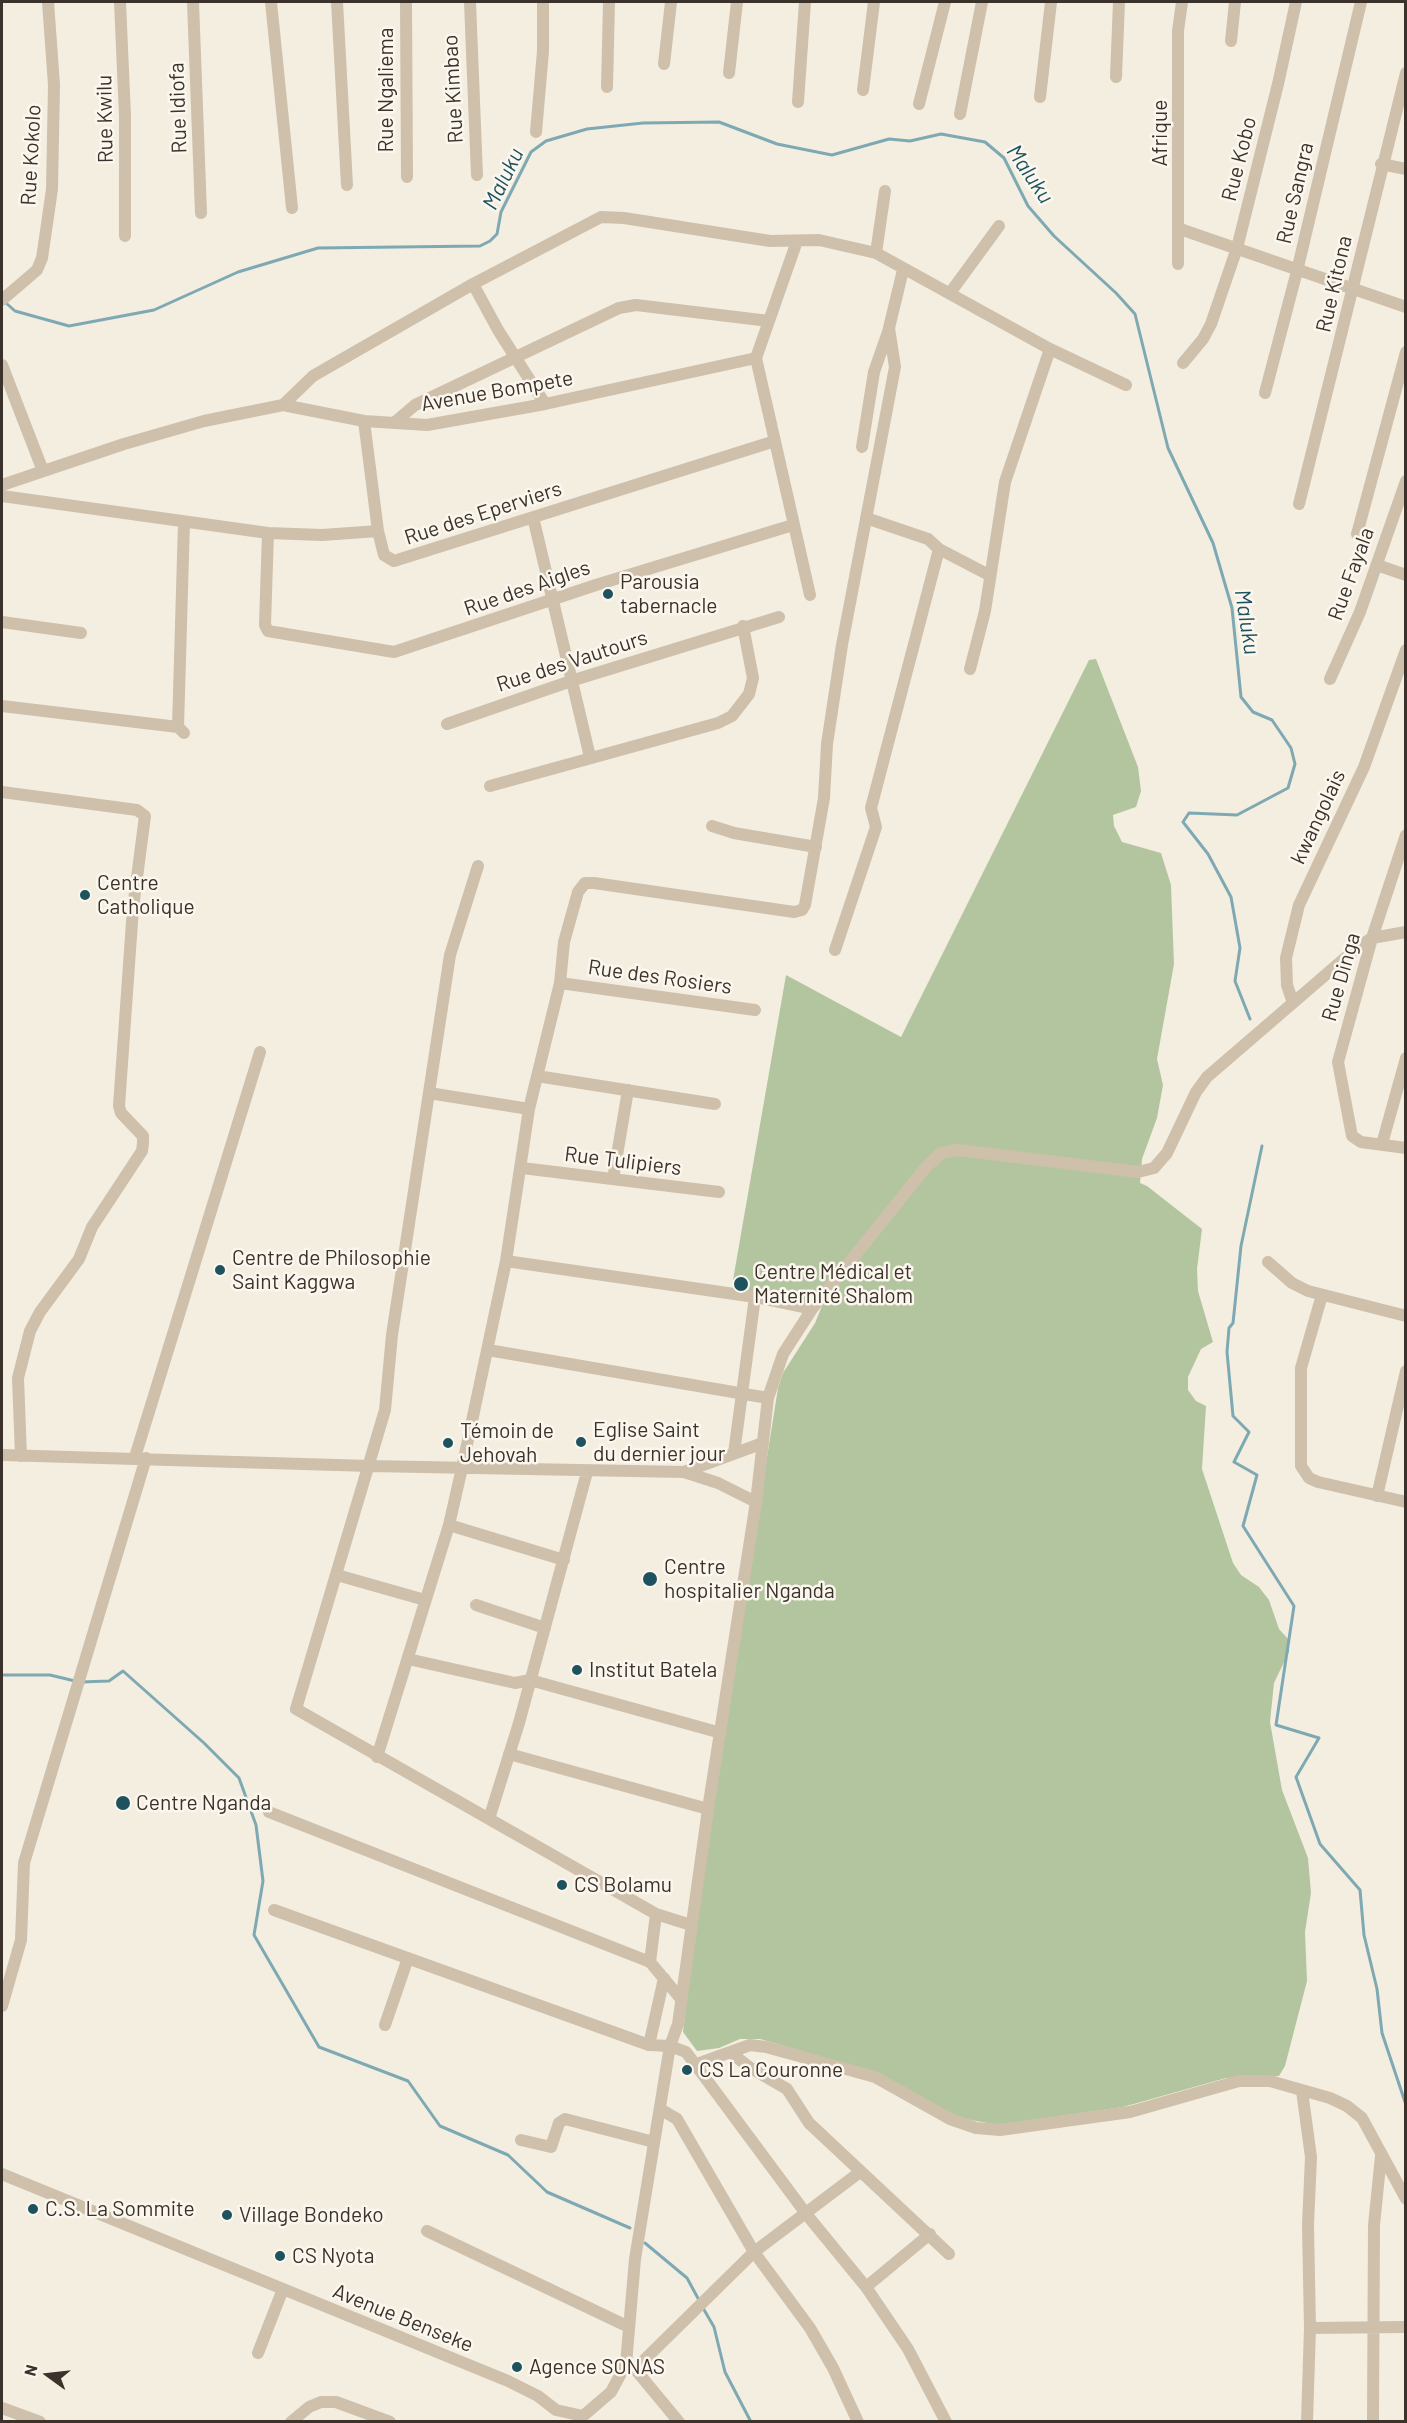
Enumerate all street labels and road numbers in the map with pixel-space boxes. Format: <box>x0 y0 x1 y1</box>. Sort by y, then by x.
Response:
street label: Rue Ngaliema <box>373 27 399 153</box>
street label: Rue Kimbao <box>438 34 468 144</box>
street label: Rue Idiofa <box>164 62 192 154</box>
street label: Rue Kwilu <box>92 75 118 163</box>
street label: Afrique <box>1147 99 1173 167</box>
street label: Rue Kokolo <box>16 104 46 206</box>
street label: Rue Kobo <box>1216 114 1262 204</box>
street label: Rue Sangra <box>1271 140 1319 246</box>
street label: Rue Kitona <box>1311 233 1357 335</box>
street label: Avenue Bompete <box>419 365 575 417</box>
street label: Rue des Eperviers <box>401 476 565 550</box>
street label: Rue Fayala <box>1323 524 1379 624</box>
street label: Rue des Aigles <box>461 555 593 621</box>
street label: Rue des Vautours <box>493 625 651 697</box>
street label: kwangolais <box>1285 766 1351 868</box>
street label: Rue Dinga <box>1316 930 1366 1024</box>
street label: Rue des Rosiers <box>587 954 733 1000</box>
street label: Rue Tulipiers <box>563 1141 683 1181</box>
street label: Avenue Benseke <box>329 2278 477 2358</box>

